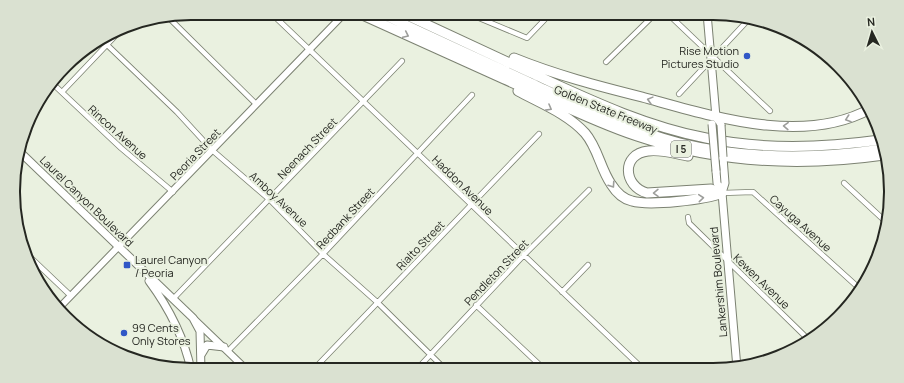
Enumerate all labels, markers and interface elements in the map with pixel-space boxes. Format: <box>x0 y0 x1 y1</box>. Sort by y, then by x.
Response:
north arrow <box>852 12 892 52</box>
text: N <box>866 14 876 29</box>
one-way arrow <box>402 30 410 38</box>
place label: Rise Motion Pictures Studio <box>661 43 739 71</box>
marker: Rise Motion Pictures Studio <box>742 51 752 61</box>
street label: Golden State Freeway <box>552 81 660 137</box>
one-way arrow <box>647 96 654 105</box>
street label: Rincon Avenue <box>85 101 151 163</box>
one-way arrow <box>545 104 552 111</box>
street label: Neenach Street <box>274 114 340 182</box>
one-way arrow <box>845 115 852 123</box>
one-way arrow <box>783 121 789 130</box>
street label: Peoria Street <box>166 125 224 183</box>
road number: I 5 <box>671 141 691 157</box>
street label: Laurel Canyon Boulevard <box>37 152 137 250</box>
street label: Haddon Avenue <box>429 152 497 218</box>
street label: Amboy Avenue <box>247 168 312 230</box>
one-way arrow <box>607 181 614 188</box>
street label: Redbank Street <box>313 184 377 252</box>
one-way arrow <box>653 188 659 197</box>
street label: Cayuga Avenue <box>767 191 836 255</box>
one-way arrow <box>698 194 704 203</box>
street label: Rialto Street <box>393 217 447 273</box>
street label: Lankershim Boulevard <box>706 226 730 338</box>
street label: Pendleton Street <box>461 236 531 308</box>
street label: Kewen Avenue <box>730 250 794 312</box>
place label: Laurel Canyon / Peoria <box>135 252 207 280</box>
marker: Laurel Canyon / Peoria <box>122 260 132 270</box>
place label: 99 Cents Only Stores <box>132 320 191 348</box>
marker: 99 Cents Only Stores <box>119 328 129 338</box>

